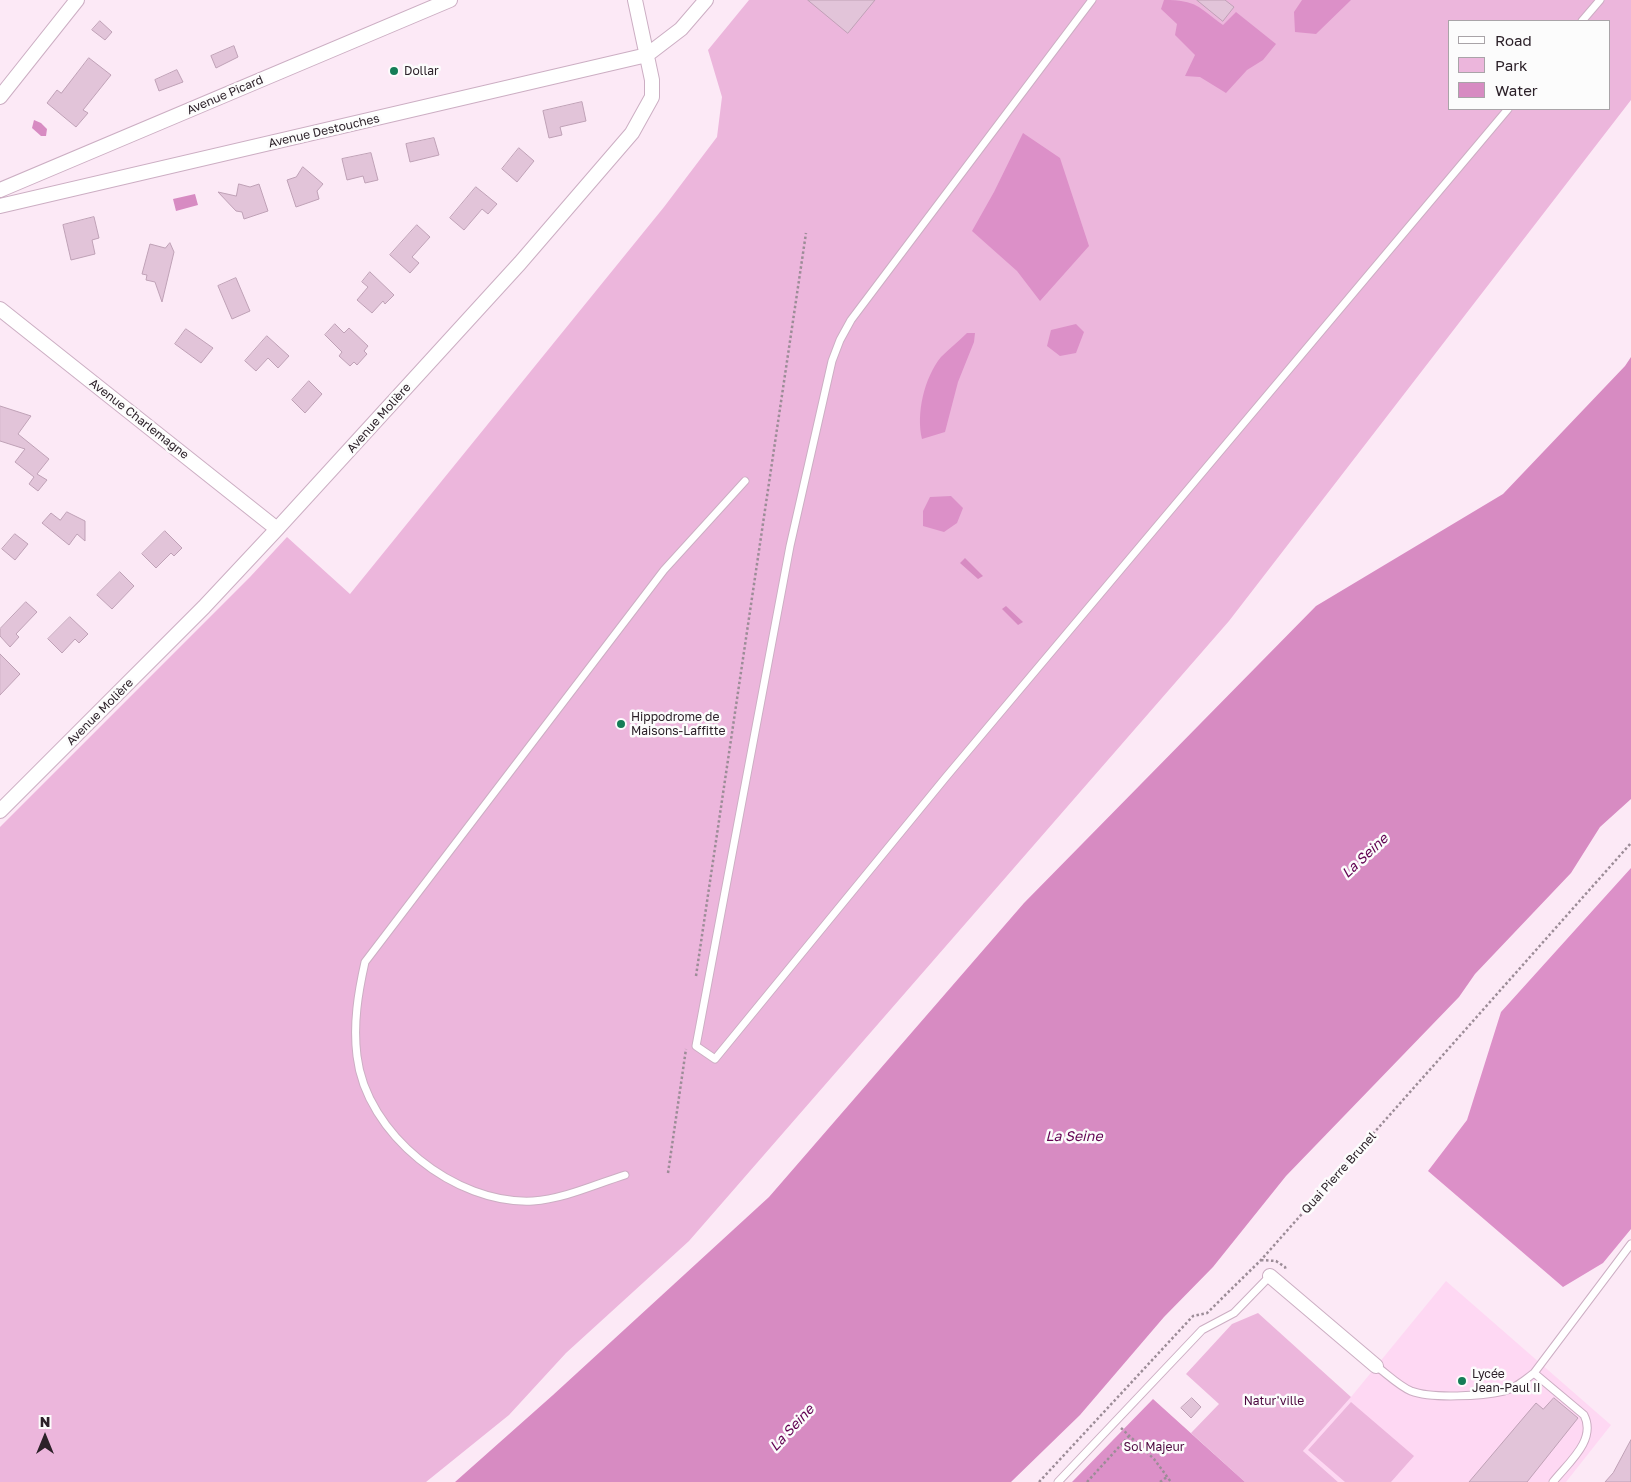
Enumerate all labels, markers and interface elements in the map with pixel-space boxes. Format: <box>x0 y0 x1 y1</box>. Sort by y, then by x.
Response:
legend <box>1448 20 1611 110</box>
text: Road <box>1495 31 1532 49</box>
text: Park <box>1495 56 1527 74</box>
place label: Dollar <box>404 64 439 78</box>
marker: Dollar <box>388 65 400 77</box>
street label: Avenue Picard <box>185 72 265 118</box>
text: Water <box>1495 81 1538 99</box>
street label: Avenue Destouches <box>267 111 381 151</box>
street label: Avenue Charlemagne <box>86 376 192 462</box>
street label: Avenue Molière <box>344 380 414 456</box>
street label: Avenue Molière <box>64 676 136 748</box>
place label: Hippodrome de Maisons-Laffitte <box>631 710 725 738</box>
marker: Hippodrome de Maisons-Laffitte <box>615 718 627 730</box>
water label: La Seine <box>1338 830 1392 882</box>
water label: La Seine <box>1045 1129 1103 1145</box>
street label: Quai Pierre Brunel <box>1299 1129 1379 1217</box>
place label: Lycée Jean-Paul II <box>1472 1367 1540 1395</box>
marker: Lycée Jean-Paul II <box>1456 1375 1468 1387</box>
park label: Natur'ville <box>1244 1394 1304 1408</box>
water label: La Seine <box>766 1401 818 1455</box>
north arrow <box>20 1412 70 1462</box>
text: N <box>40 1413 50 1430</box>
park label: Sol Majeur <box>1124 1440 1184 1454</box>

